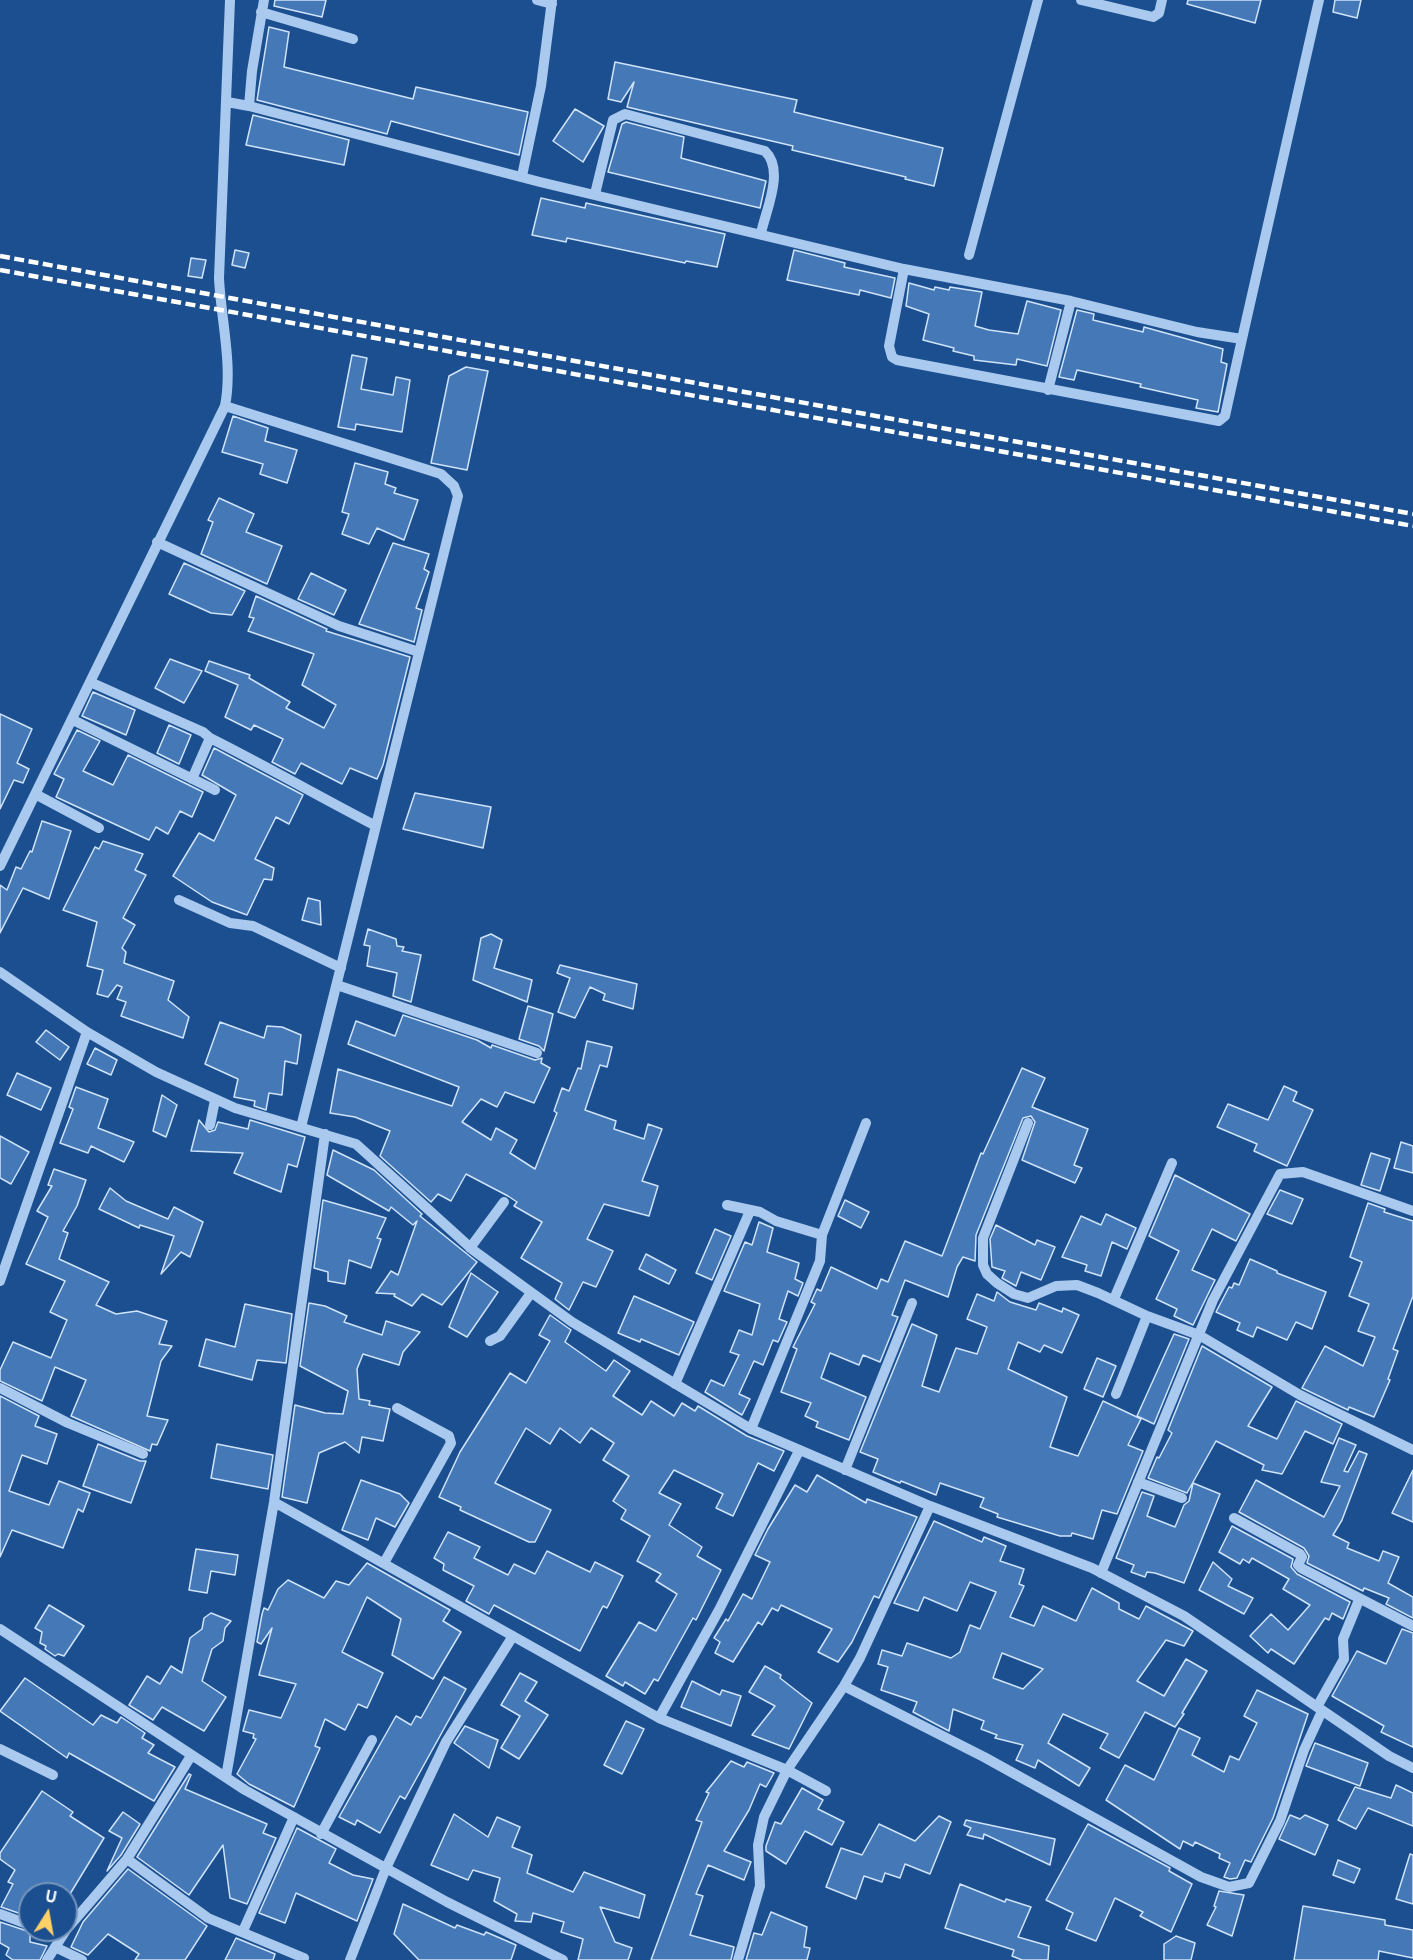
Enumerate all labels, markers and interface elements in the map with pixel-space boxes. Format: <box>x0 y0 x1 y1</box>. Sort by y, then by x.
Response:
north arrow <box>18 1882 78 1942</box>
text: U <box>44 1886 58 1906</box>

